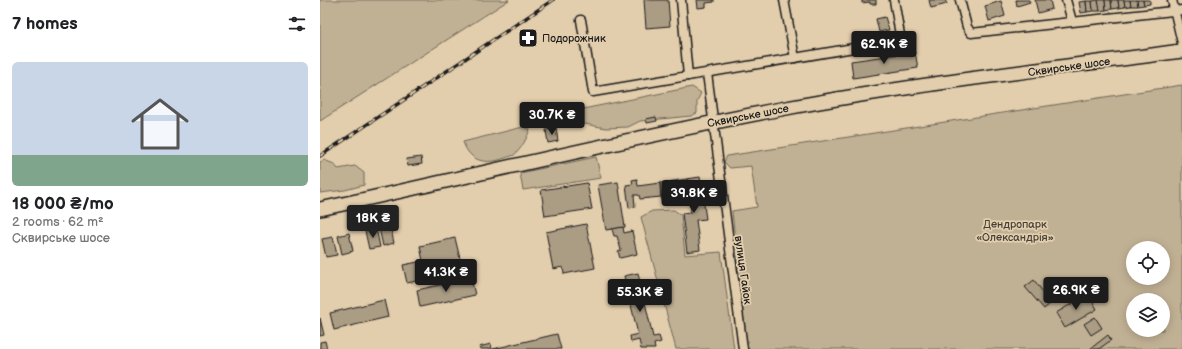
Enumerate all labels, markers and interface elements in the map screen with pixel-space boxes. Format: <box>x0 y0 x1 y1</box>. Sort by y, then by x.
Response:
icon: filters <box>286 13 308 35</box>
text: 7 homes <box>12 14 78 34</box>
pharmacy icon: Подорожник <box>517 27 539 49</box>
pin: 62.9K ₴ <box>847 31 921 65</box>
place label: Подорожник <box>542 32 606 45</box>
text: 62.9K ₴ <box>860 36 908 52</box>
street label: Сквирське шосе <box>1027 55 1111 79</box>
icon: home <box>124 88 196 160</box>
pin: 30.7K ₴ <box>515 102 589 136</box>
street label: Сквирське шосе <box>706 102 790 130</box>
text: 30.7K ₴ <box>529 107 575 123</box>
pin: 39.8K ₴ <box>657 180 731 214</box>
text: 39.8K ₴ <box>671 185 717 201</box>
text: 18 000 ₴/mo <box>12 194 114 214</box>
pin: 18K ₴ <box>345 205 401 239</box>
text: 18K ₴ <box>356 210 390 226</box>
text: 2 rooms · 62 m² <box>12 214 104 230</box>
park label: Дендропарк «Олександрія» <box>976 218 1054 244</box>
text: Сквирське шосе <box>12 230 110 246</box>
street label: вулиця Гайок <box>732 235 754 305</box>
map controls <box>1126 241 1170 337</box>
button: locate <box>1126 241 1170 285</box>
pin: 41.3K ₴ <box>409 259 483 293</box>
text: 41.3K ₴ <box>424 264 468 280</box>
pin: 26.9K ₴ <box>1039 277 1113 311</box>
pin: 55.3K ₴ <box>603 279 677 313</box>
text: 26.9K ₴ <box>1052 282 1100 298</box>
text: 55.3K ₴ <box>617 284 663 300</box>
button: layers <box>1126 293 1170 337</box>

